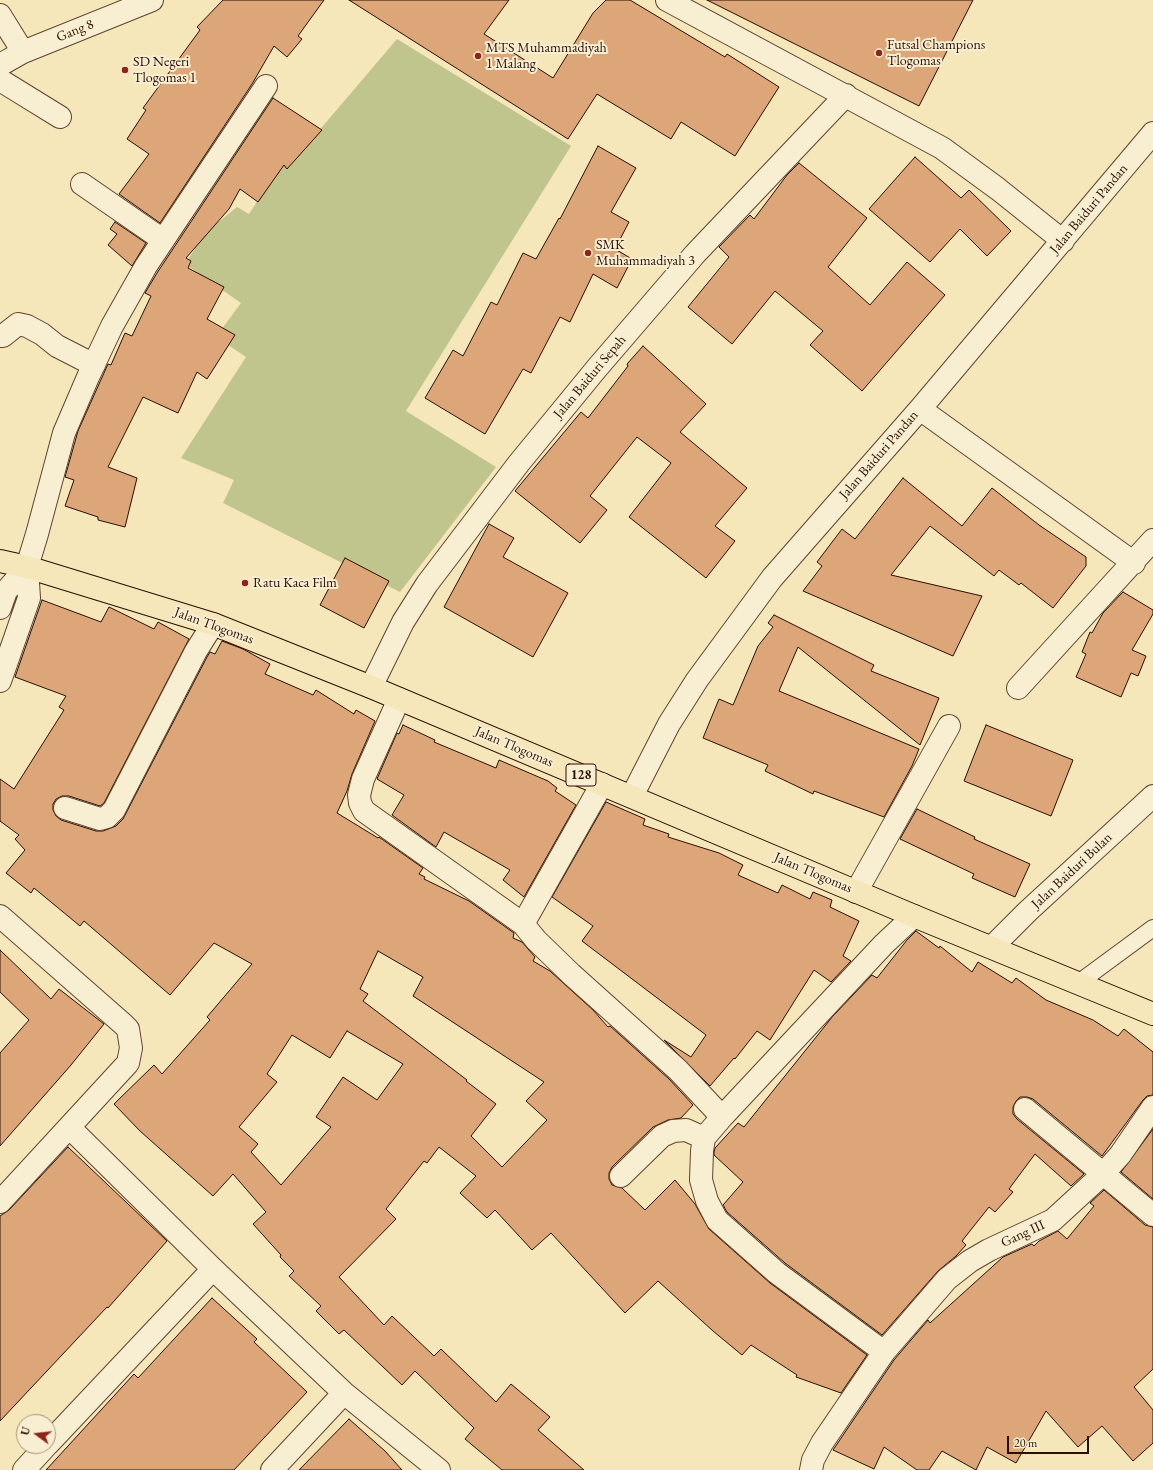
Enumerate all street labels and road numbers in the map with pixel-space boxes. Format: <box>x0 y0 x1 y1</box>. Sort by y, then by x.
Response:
street label: Gang 8 <box>54 16 96 46</box>
street label: Jalan Baiduri Pandan <box>1047 161 1131 257</box>
street label: Jalan Baiduri Sepah <box>550 332 630 422</box>
street label: Jalan Baiduri Pandan <box>836 407 922 503</box>
street label: Jalan Tlogomas <box>172 604 256 648</box>
street label: Jalan Tlogomas <box>472 723 556 771</box>
road number: 128 <box>566 764 596 786</box>
street label: Jalan Baiduri Bulan <box>1028 829 1116 913</box>
street label: Jalan Tlogomas <box>771 849 855 897</box>
street label: Gang III <box>998 1217 1048 1251</box>

